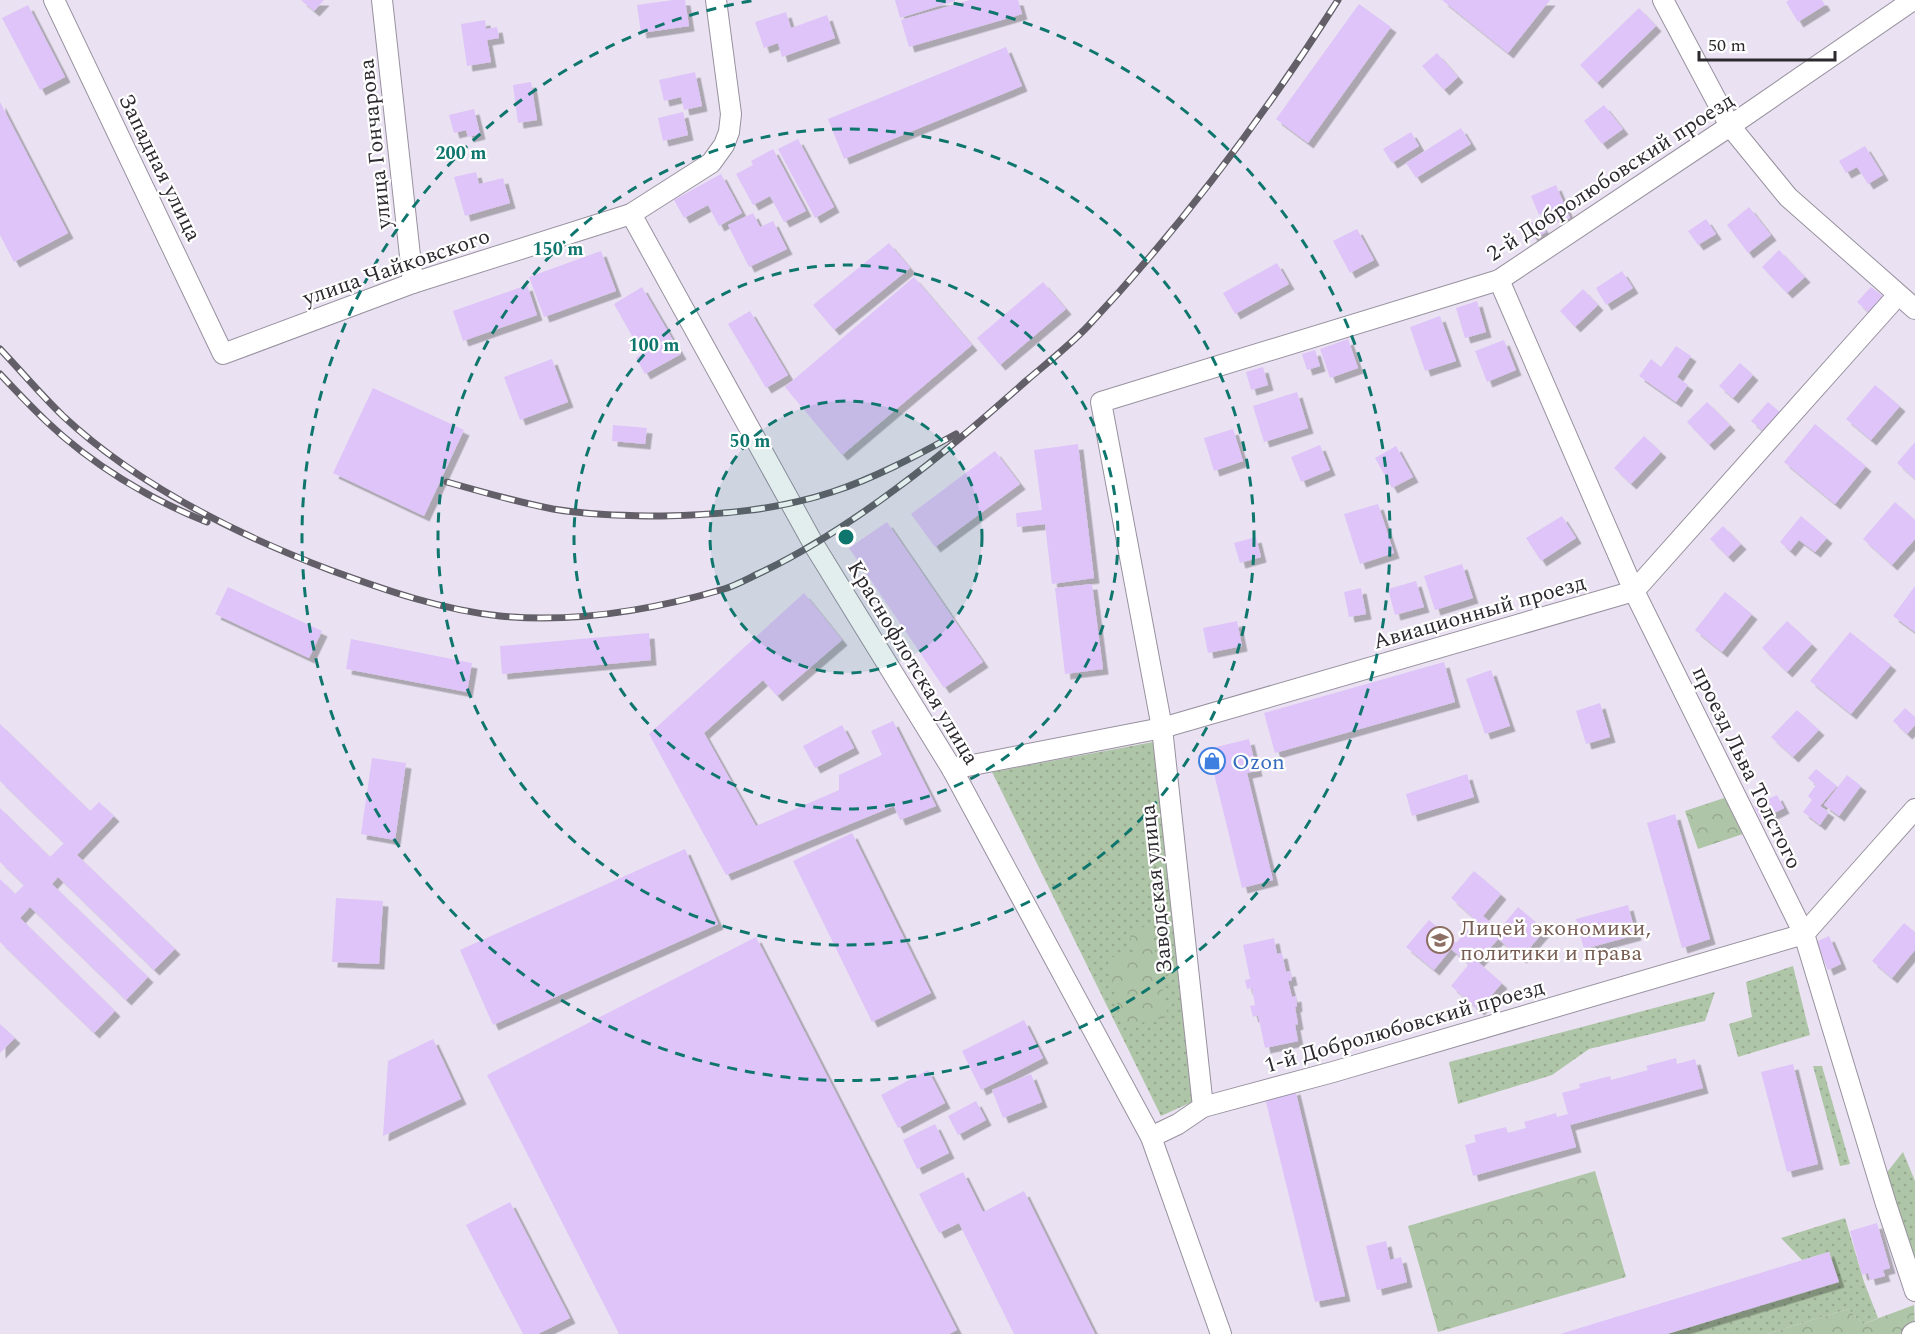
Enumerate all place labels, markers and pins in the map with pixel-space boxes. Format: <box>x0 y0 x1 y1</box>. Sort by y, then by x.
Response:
centre of rings <box>836 527 856 547</box>
shop icon: Ozon <box>1197 746 1227 776</box>
place label: Ozon <box>1232 746 1285 779</box>
place label: Лицей экономики, политики и права <box>1460 912 1651 970</box>
school or university icon: Лицей экономики, политики и права <box>1425 925 1455 955</box>

